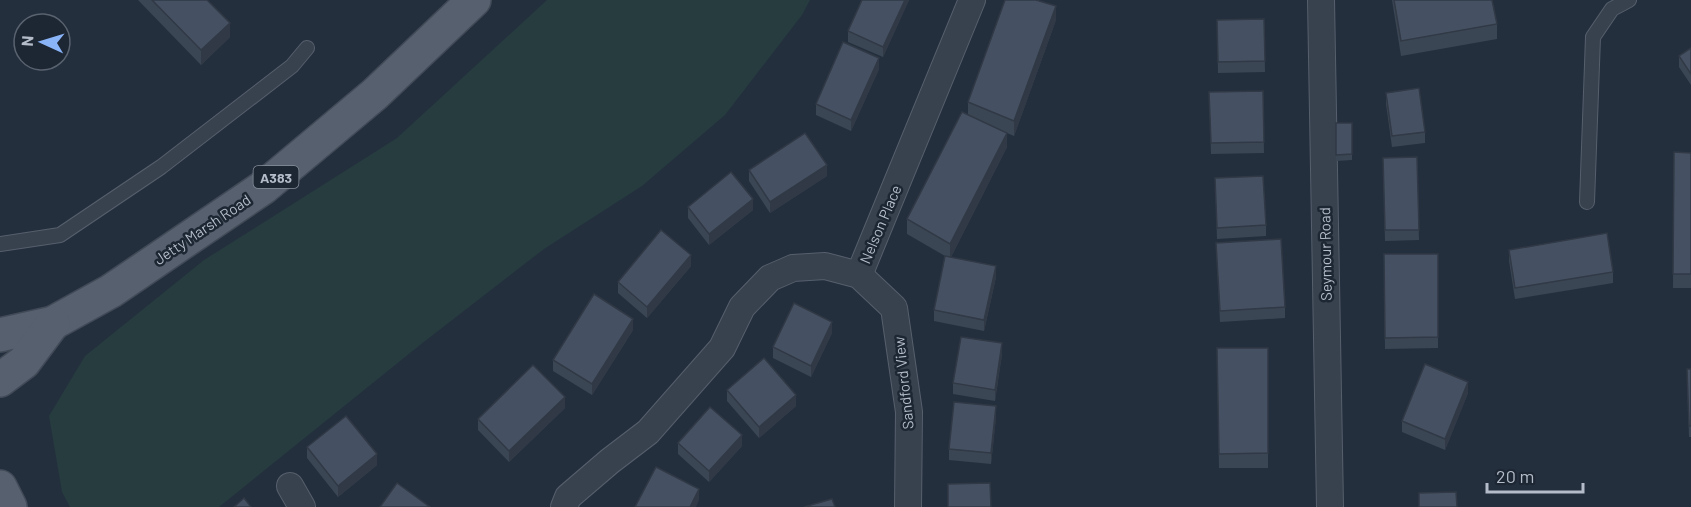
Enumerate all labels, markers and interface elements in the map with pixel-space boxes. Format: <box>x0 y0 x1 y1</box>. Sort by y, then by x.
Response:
north arrow <box>12 12 72 72</box>
text: N <box>17 35 36 47</box>
road number: A383 <box>254 166 298 188</box>
street label: Nelson Place <box>855 182 905 266</box>
street label: Jetty Marsh Road <box>150 190 254 268</box>
street label: Seymour Road <box>1315 207 1335 301</box>
street label: Sandford View <box>889 336 917 430</box>
scale bar <box>1487 456 1583 494</box>
text: 20 m <box>1496 465 1534 487</box>

